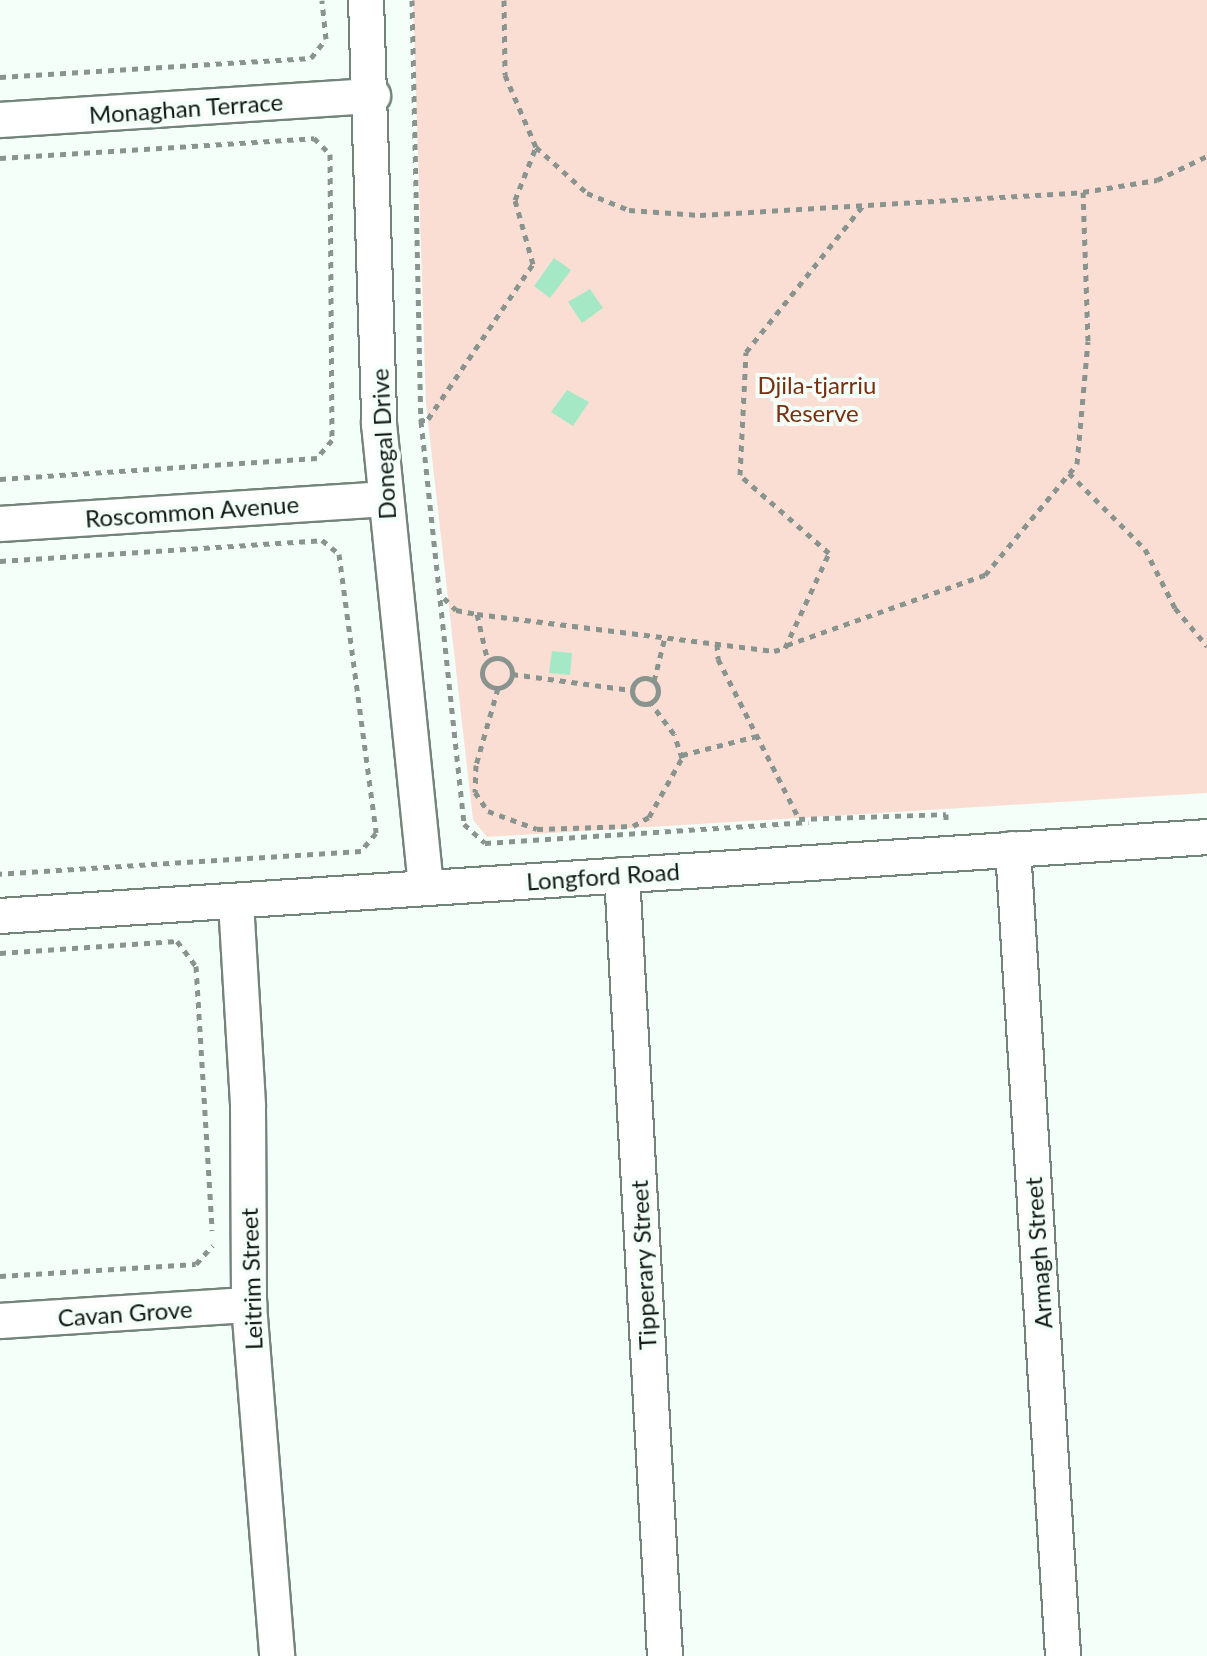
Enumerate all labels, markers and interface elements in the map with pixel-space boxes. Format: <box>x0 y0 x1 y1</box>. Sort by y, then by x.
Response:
street label: Monaghan Terrace <box>88 87 284 129</box>
street label: Donegal Drive <box>365 368 401 520</box>
park label: Djila-tjarriu Reserve <box>758 371 876 427</box>
street label: Roscommon Avenue <box>84 489 300 533</box>
street label: Longford Road <box>525 856 681 896</box>
street label: Armagh Street <box>1018 1176 1058 1330</box>
street label: Tipperary Street <box>624 1179 662 1351</box>
street label: Leitrim Street <box>234 1208 268 1350</box>
street label: Cavan Grove <box>57 1294 193 1332</box>

